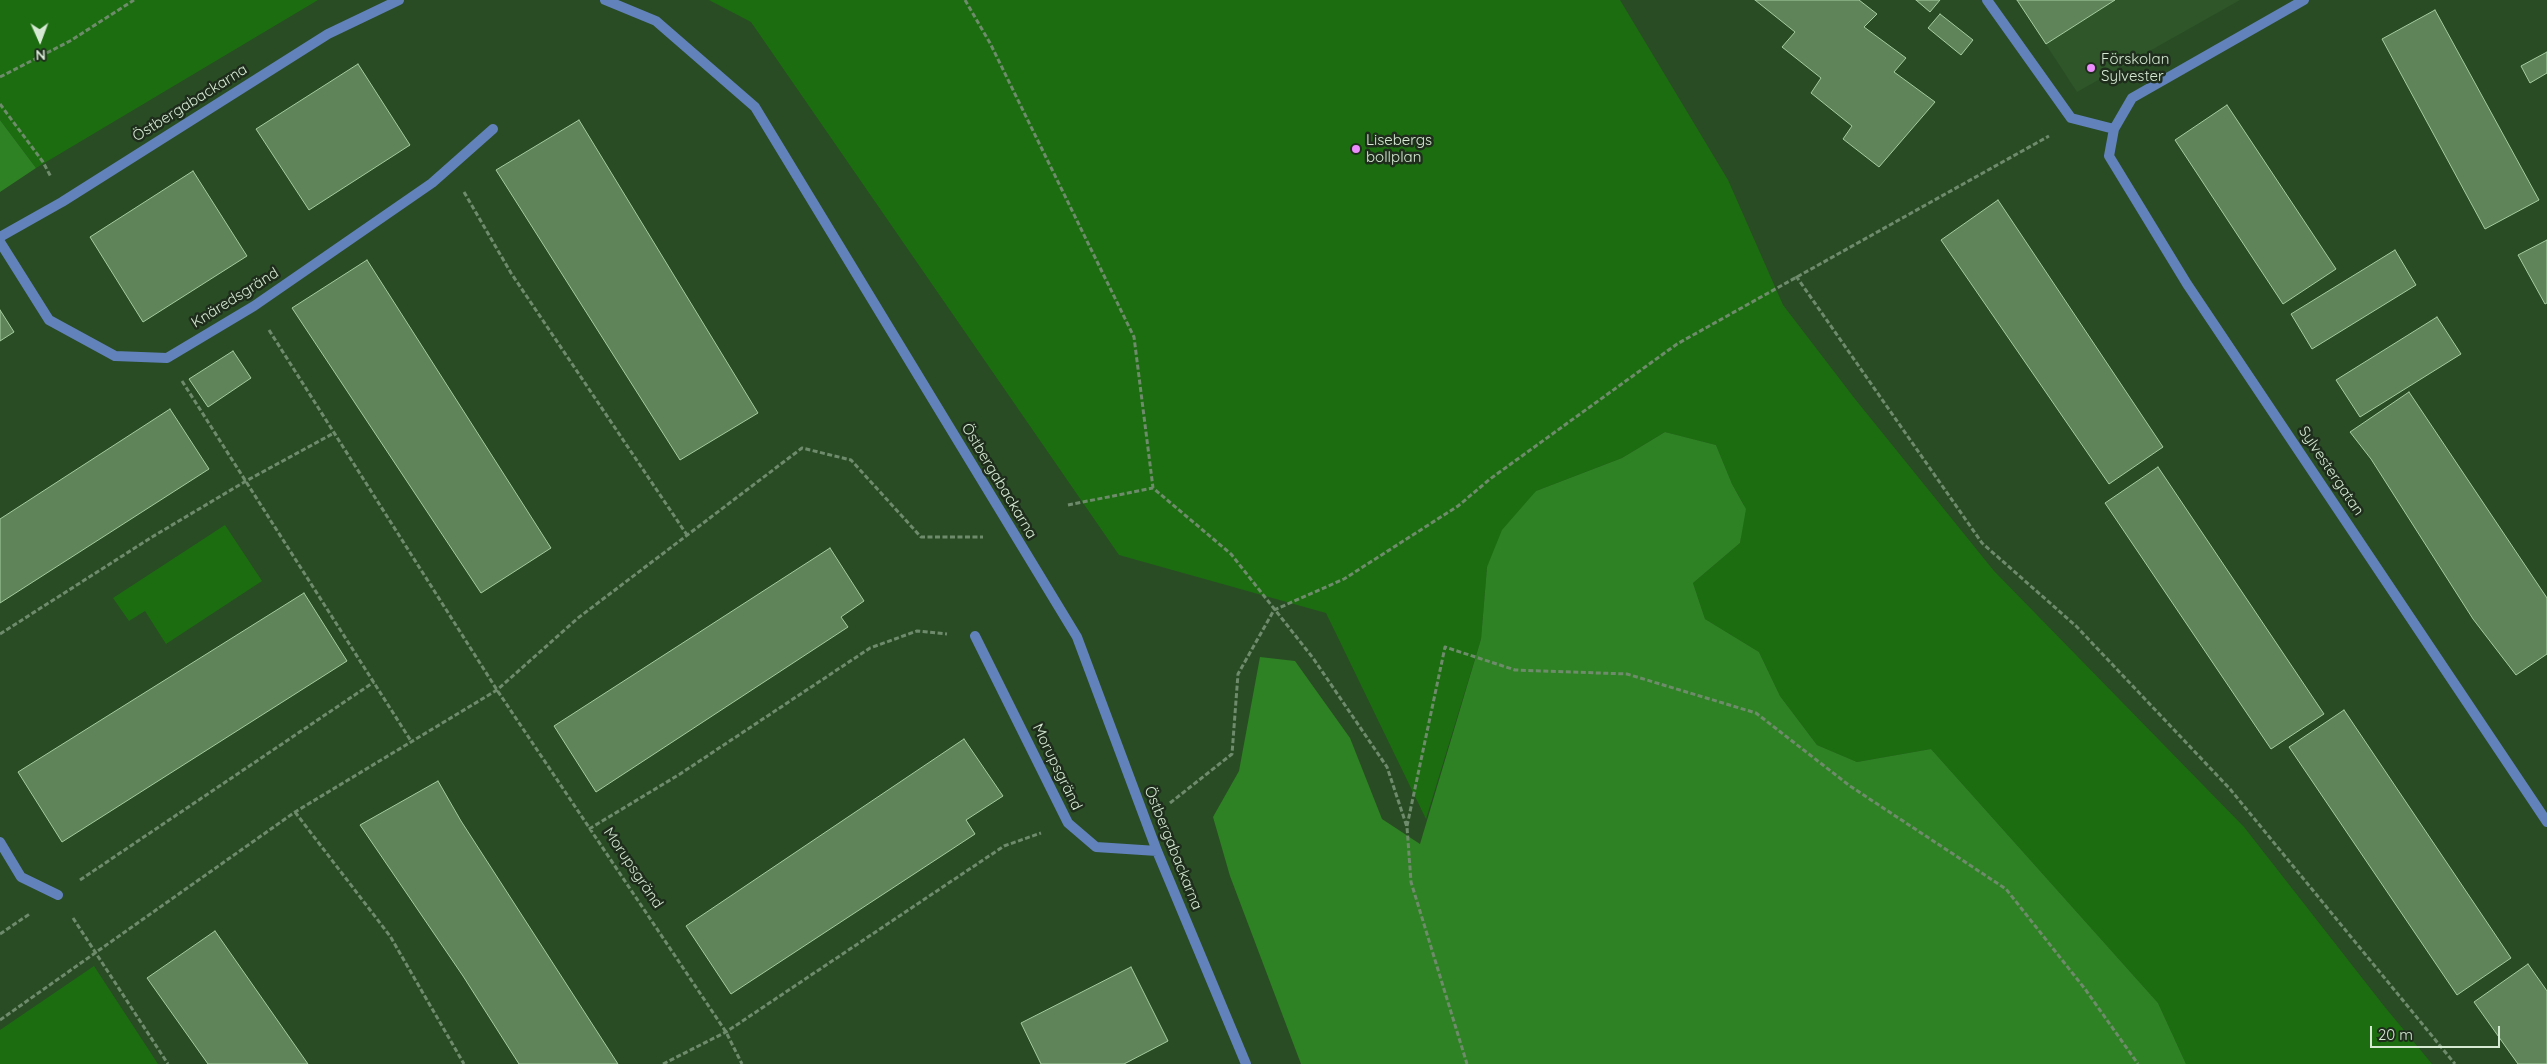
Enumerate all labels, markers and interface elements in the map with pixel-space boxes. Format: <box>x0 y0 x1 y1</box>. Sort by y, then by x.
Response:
north arrow <box>15 15 65 65</box>
text: N <box>35 46 46 64</box>
place label: Förskolan Sylvester <box>2101 50 2169 85</box>
street label: Östbergabackarna <box>129 60 251 146</box>
marker: Förskolan Sylvester <box>2085 62 2097 74</box>
place label: Lisebergs bollplan <box>1366 131 1432 166</box>
marker: Lisebergs bollplan <box>1350 143 1362 155</box>
street label: Knäredsgränd <box>188 264 282 332</box>
street label: Östbergabackarna <box>957 420 1041 542</box>
street label: Sylvestergatan <box>2295 423 2367 519</box>
street label: Morupsgränd <box>1028 721 1086 813</box>
street label: Östbergabackarna <box>1140 784 1206 912</box>
street label: Morupsgränd <box>599 824 667 912</box>
scale bar <box>2372 1016 2502 1048</box>
text: 20 m <box>2378 1025 2413 1044</box>

